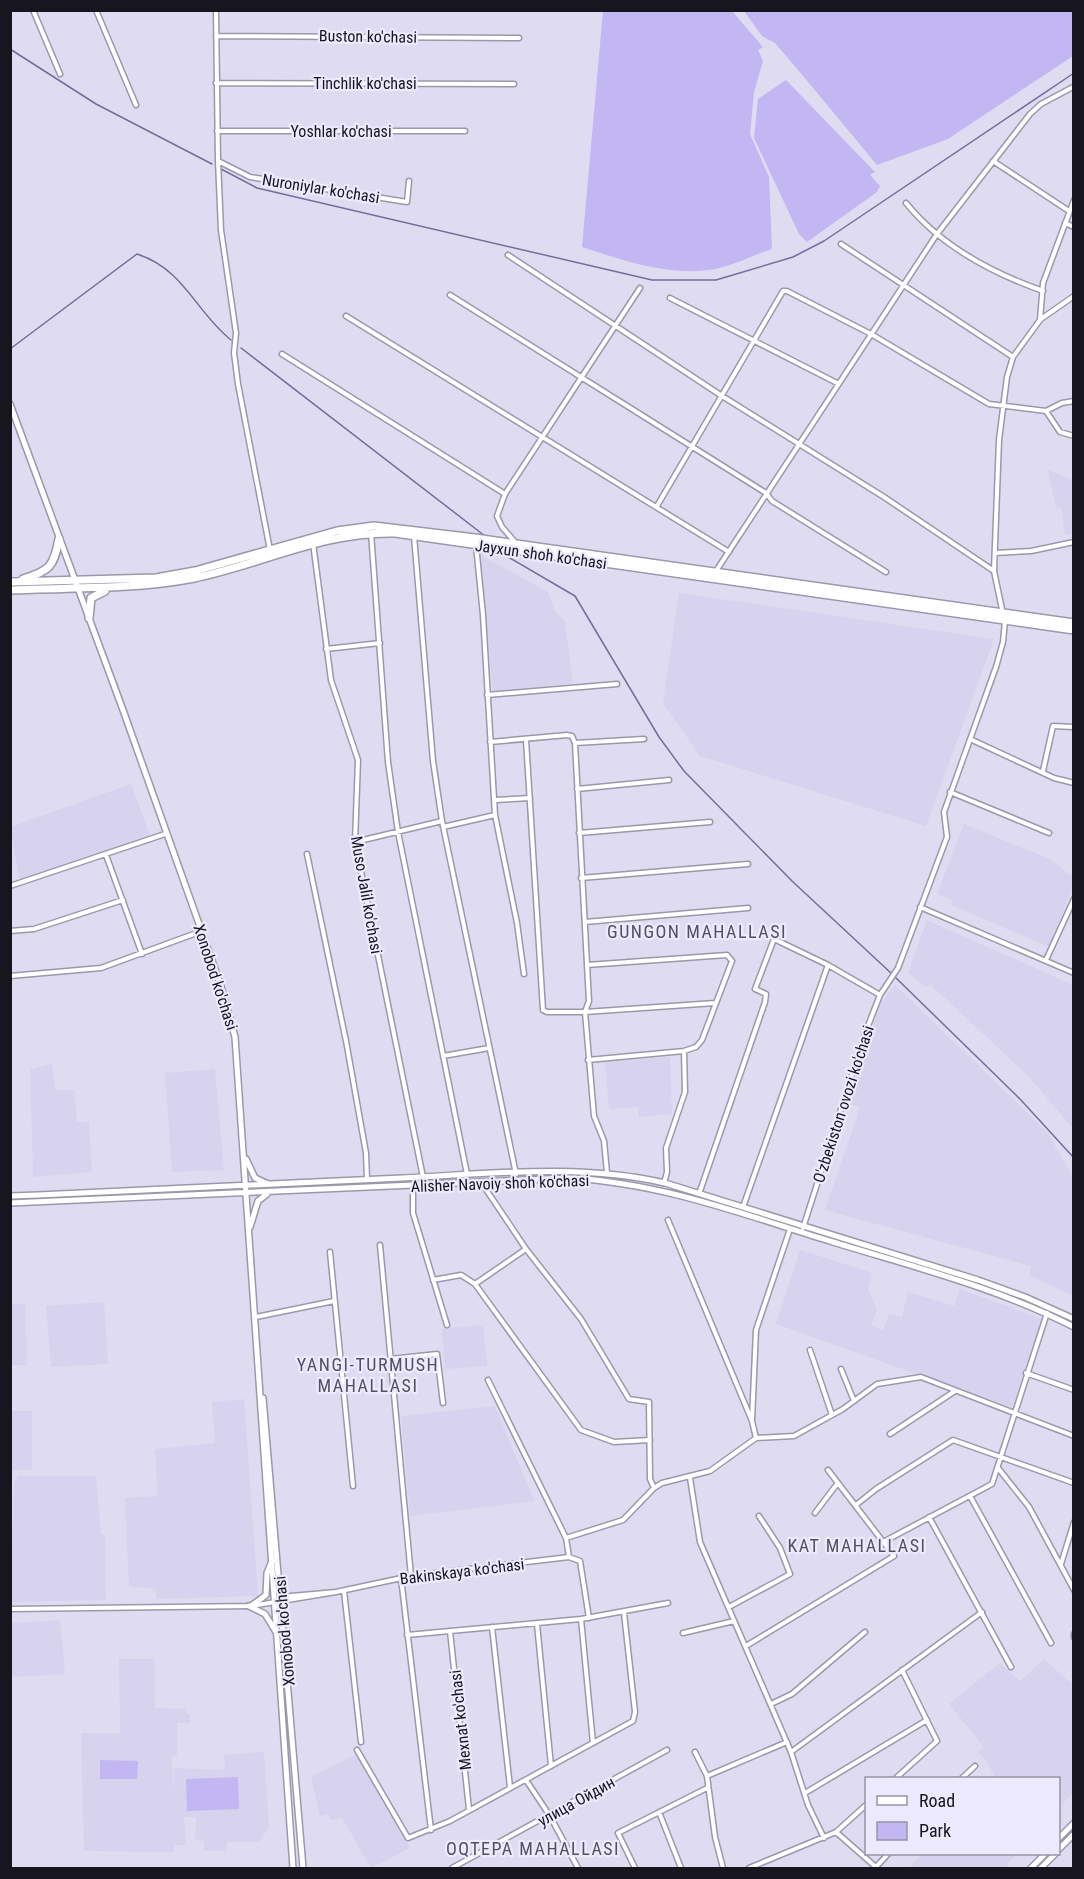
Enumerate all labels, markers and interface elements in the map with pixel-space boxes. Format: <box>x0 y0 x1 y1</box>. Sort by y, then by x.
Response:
street label: Buston ko'chasi <box>319 26 417 47</box>
street label: Tinchlik ko'chasi <box>313 74 417 93</box>
street label: Yoshlar ko'chasi <box>290 122 392 141</box>
street label: Nuroniylar ko'chasi <box>261 170 381 207</box>
street label: Jayxun shoh ko'chasi <box>474 536 608 573</box>
street label: Muso Jalil ko'chasi <box>347 835 386 955</box>
district label: GUNGON MAHALLASI <box>607 921 787 942</box>
street label: Xonobod ko'chasi <box>189 922 242 1033</box>
street label: O'zbekiston ovozi ko'chasi <box>809 1023 878 1185</box>
street label: Alisher Navoiy shoh ko'chasi <box>410 1171 590 1196</box>
district label: YANGI-TURMUSH MAHALLASI <box>297 1354 439 1396</box>
district label: KAT MAHALLASI <box>787 1535 927 1556</box>
street label: Bakinskaya ko'chasi <box>399 1554 525 1589</box>
street label: Xonobod ko'chasi <box>270 1575 299 1687</box>
street label: Mexnat ko'chasi <box>446 1669 475 1771</box>
street label: улица Ойдин <box>534 1773 618 1830</box>
legend <box>865 1777 1060 1855</box>
text: Road <box>919 1790 955 1811</box>
text: Park <box>919 1820 951 1841</box>
district label: OQTEPA MAHALLASI <box>446 1838 620 1859</box>

